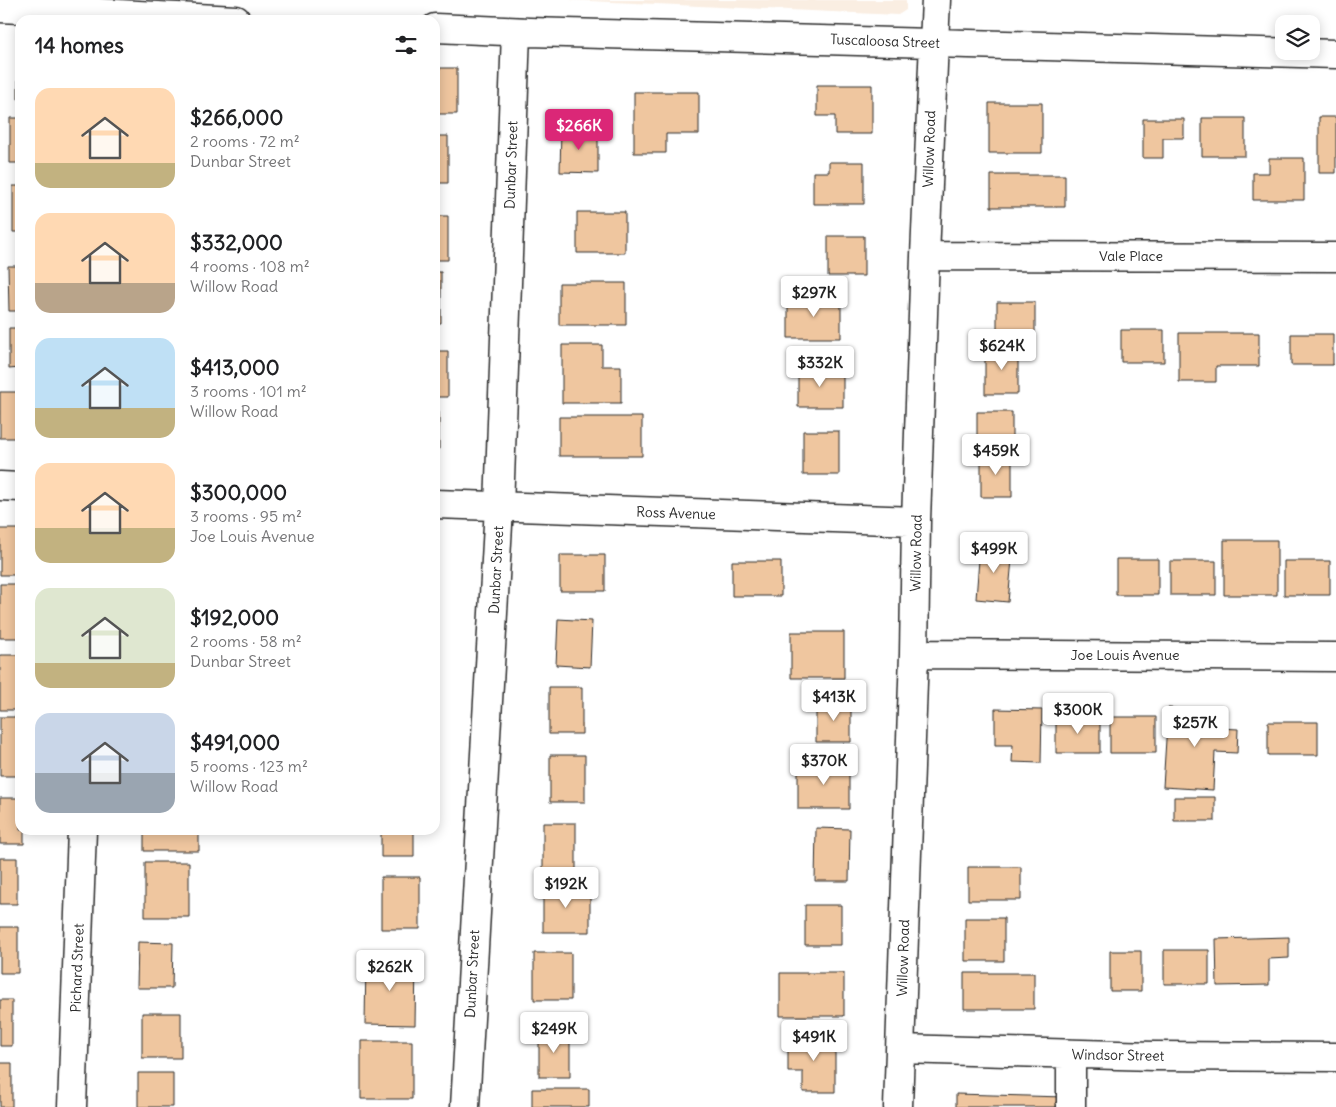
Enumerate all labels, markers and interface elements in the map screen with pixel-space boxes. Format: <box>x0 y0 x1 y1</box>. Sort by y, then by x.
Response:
map controls <box>1275 15 1320 60</box>
button: layers <box>1275 15 1320 60</box>
street label: Tuscaloosa Street <box>830 30 940 52</box>
icon: filters <box>392 31 420 59</box>
text: 14 homes <box>35 32 124 59</box>
text: $266,000 <box>190 104 283 131</box>
icon: home <box>75 108 135 168</box>
pin: $266K <box>544 108 614 151</box>
street label: Willow Road <box>919 110 939 188</box>
text: $266K <box>556 115 602 135</box>
street label: Dunbar Street <box>500 120 522 209</box>
text: 2 rooms · 72 m² <box>190 131 300 151</box>
text: Dunbar Street <box>190 151 291 171</box>
text: $332,000 <box>190 229 283 256</box>
icon: home <box>75 233 135 293</box>
street label: Vale Place <box>1099 247 1163 265</box>
text: 4 rooms · 108 m² <box>190 256 310 276</box>
text: Willow Road <box>190 276 278 296</box>
pin: $297K <box>779 276 849 318</box>
text: $297K <box>792 282 836 302</box>
pin: $624K <box>967 328 1037 371</box>
text: $624K <box>979 335 1025 355</box>
pin: $332K <box>785 346 855 388</box>
text: $332K <box>797 352 843 372</box>
text: $413,000 <box>190 354 280 381</box>
icon: home <box>75 358 135 418</box>
text: 3 rooms · 101 m² <box>190 381 307 401</box>
text: Willow Road <box>190 401 278 421</box>
pin: $459K <box>961 434 1031 476</box>
text: $459K <box>973 440 1019 460</box>
text: $300,000 <box>190 479 287 506</box>
icon: home <box>75 483 135 543</box>
street label: Ross Avenue <box>636 503 716 523</box>
text: 3 rooms · 95 m² <box>190 506 302 526</box>
street label: Willow Road <box>906 514 926 592</box>
street label: Dunbar Street <box>485 525 507 615</box>
text: Joe Louis Avenue <box>190 526 315 546</box>
pin: $499K <box>959 532 1029 574</box>
text: $499K <box>971 538 1017 558</box>
text: $192,000 <box>190 604 279 631</box>
icon: home <box>75 608 135 668</box>
text: 2 rooms · 58 m² <box>190 631 302 651</box>
street label: Joe Louis Avenue <box>1070 646 1180 664</box>
text: Dunbar Street <box>190 651 291 671</box>
pin: $413K <box>799 680 869 722</box>
text: $413K <box>812 686 856 706</box>
pin: $300K <box>1043 692 1113 735</box>
text: $300K <box>1054 699 1102 719</box>
pin: $257K <box>1160 706 1230 748</box>
text: $257K <box>1173 712 1217 732</box>
text: $491,000 <box>190 729 280 756</box>
icon: home <box>75 733 135 793</box>
pin: $370K <box>789 744 859 786</box>
text: $370K <box>801 750 847 770</box>
text: 5 rooms · 123 m² <box>190 756 308 776</box>
text: Willow Road <box>190 776 278 796</box>
pin: $192K <box>531 866 601 909</box>
text: $192K <box>545 873 587 893</box>
street label: Willow Road <box>893 919 913 997</box>
street label: Pichard Street <box>66 923 88 1013</box>
street label: Dunbar Street <box>461 929 483 1019</box>
pin: $262K <box>355 950 425 992</box>
text: $262K <box>367 956 413 976</box>
pin: $249K <box>519 1012 589 1054</box>
text: $249K <box>531 1018 577 1038</box>
pin: $491K <box>779 1020 849 1062</box>
text: $491K <box>792 1026 836 1046</box>
street label: Windsor Street <box>1071 1045 1165 1065</box>

